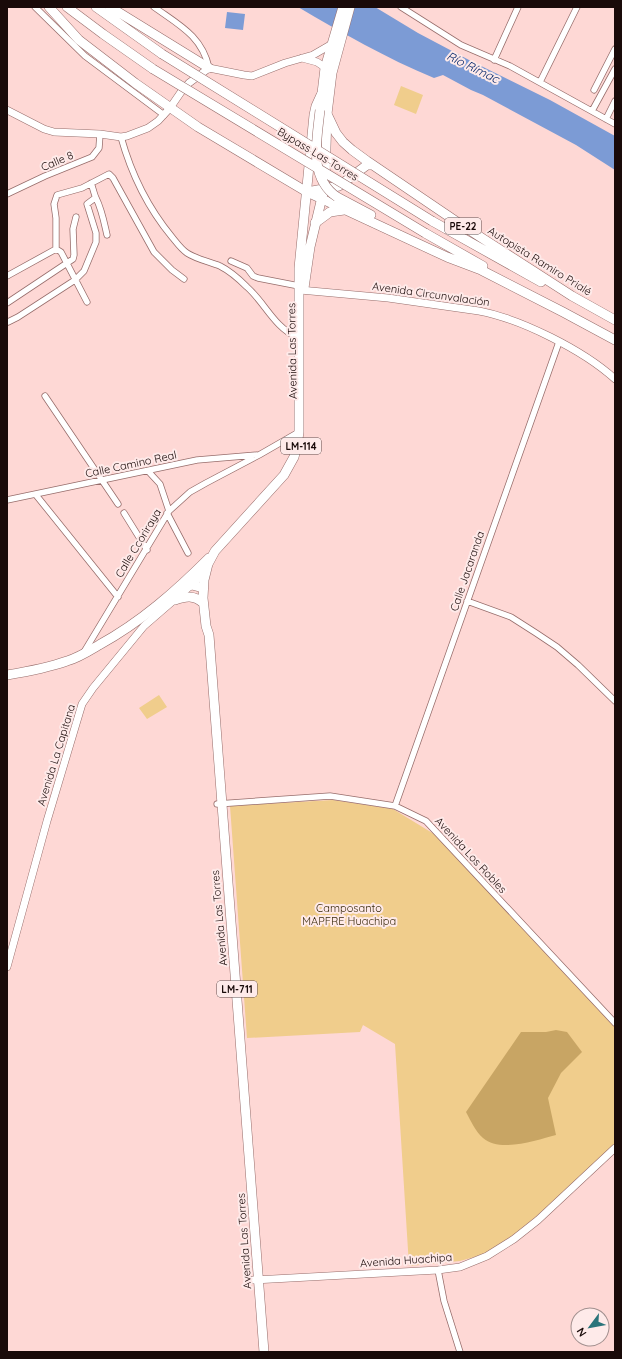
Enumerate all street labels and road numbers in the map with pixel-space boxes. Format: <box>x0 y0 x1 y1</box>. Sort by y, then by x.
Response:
street label: Bypass Las Torres <box>275 124 361 184</box>
street label: Calle 8 <box>39 148 75 174</box>
road number: PE-22 <box>445 218 481 234</box>
street label: Autopista Ramiro Prialé <box>486 223 594 299</box>
street label: Avenida Circunvalación <box>371 279 491 309</box>
street label: Avenida Las Torres <box>284 303 300 399</box>
road number: LM-114 <box>281 438 321 454</box>
street label: Calle Camino Real <box>84 447 178 481</box>
street label: Calle Ccoriraya <box>112 506 164 580</box>
street label: Calle Jacaranda <box>447 529 487 613</box>
street label: Avenida La Capitana <box>34 702 78 808</box>
street label: Avenida Los Robles <box>432 814 510 896</box>
street label: Avenida Las Torres <box>208 870 230 966</box>
road number: LM-711 <box>217 981 257 997</box>
street label: Avenida Las Torres <box>234 1193 254 1289</box>
street label: Avenida Huachipa <box>359 1250 453 1270</box>

